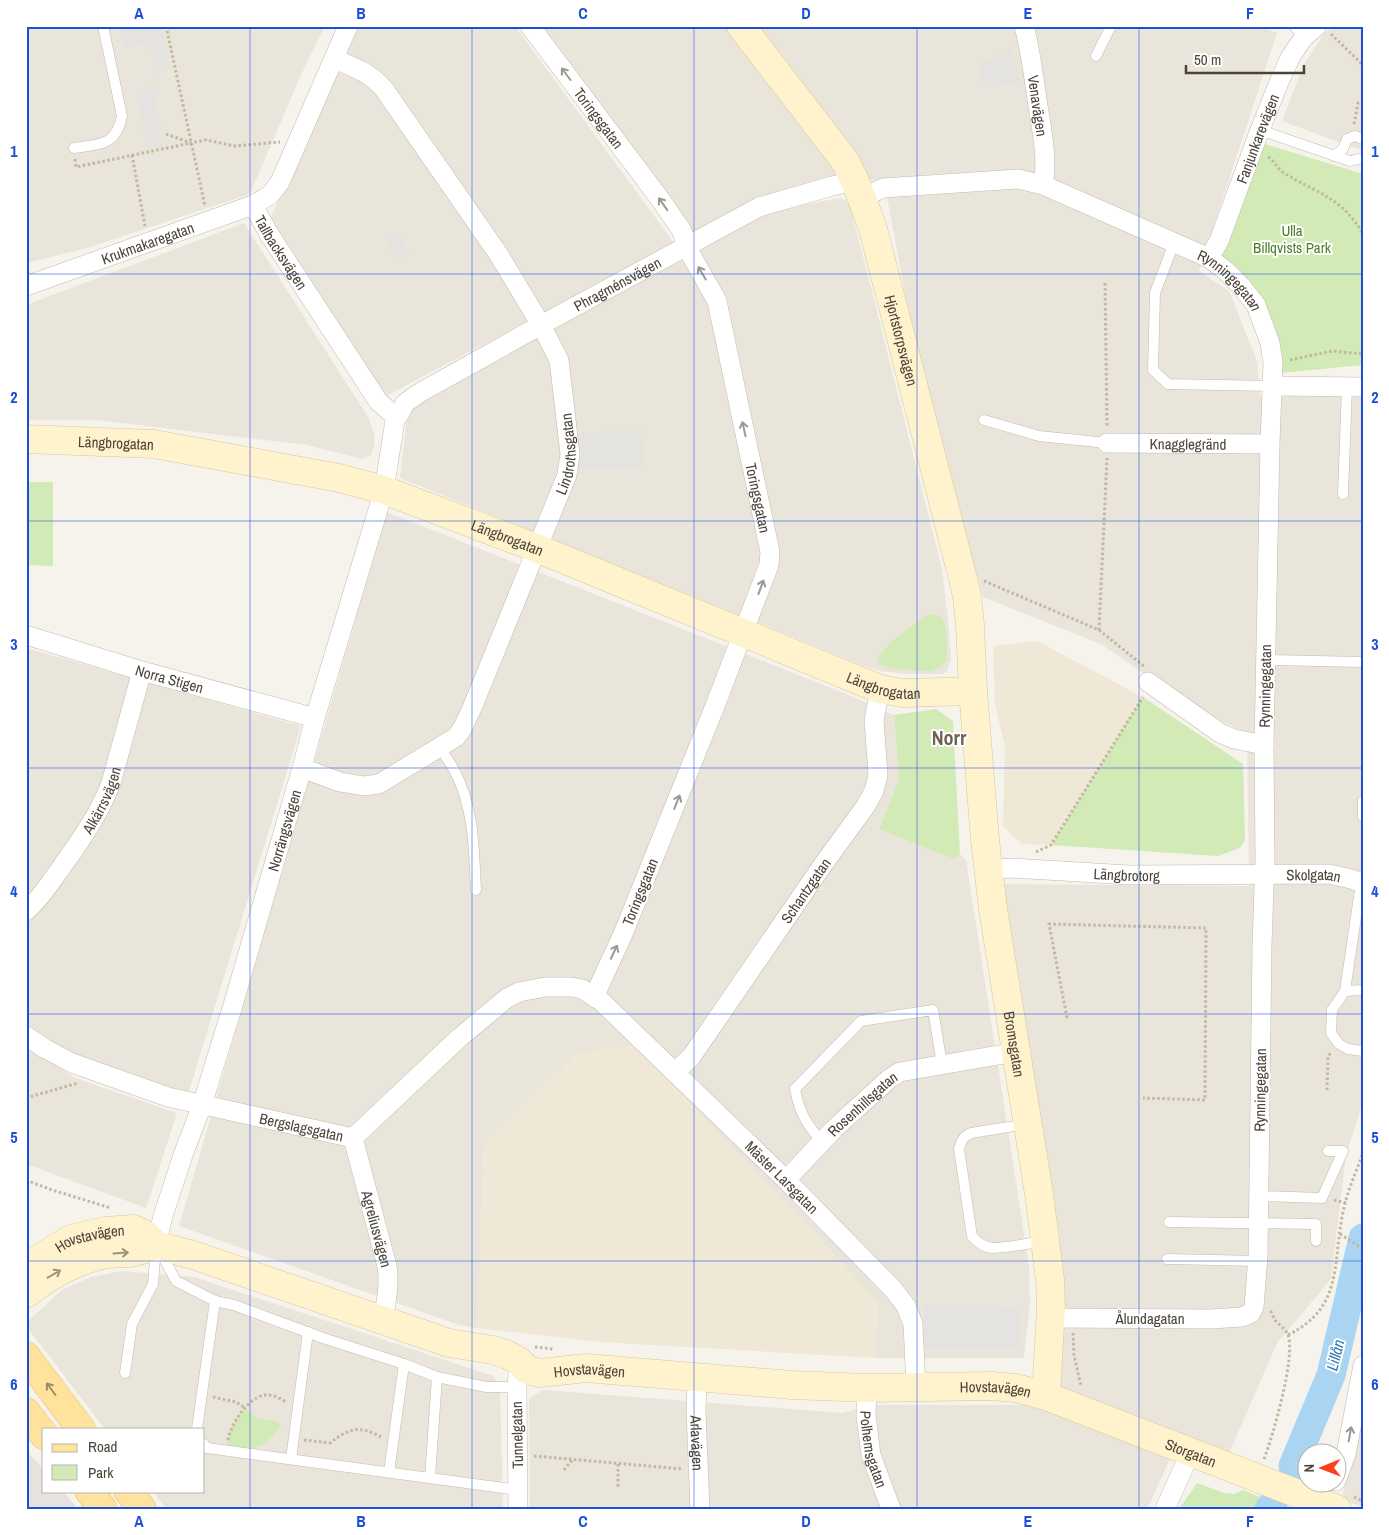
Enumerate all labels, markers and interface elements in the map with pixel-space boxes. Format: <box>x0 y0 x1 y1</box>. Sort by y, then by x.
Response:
text: A <box>134 2 144 24</box>
text: B <box>356 2 366 24</box>
text: C <box>578 2 588 24</box>
text: D <box>801 2 811 24</box>
text: E <box>1024 2 1033 24</box>
text: F <box>1246 2 1254 24</box>
scale bar <box>1186 42 1304 74</box>
text: 50 m <box>1194 49 1221 70</box>
one-way arrow <box>560 68 571 81</box>
street label: Venavägen <box>1023 74 1053 138</box>
street label: Toringsgatan <box>569 83 629 153</box>
street label: Fanjunkarevägen <box>1231 91 1284 186</box>
text: 1 <box>10 140 18 162</box>
text: 1 <box>1371 140 1379 162</box>
one-way arrow <box>658 197 668 211</box>
street label: Tallbacksvägen <box>250 211 313 293</box>
street label: Krukmakaregatan <box>98 216 197 269</box>
park label: Ulla Billqvists Park <box>1253 220 1332 258</box>
street label: Rynningegatan <box>1194 244 1268 314</box>
street label: Phragménsvägen <box>570 252 665 316</box>
one-way arrow <box>696 266 706 280</box>
street label: Hjortstorpsvägen <box>880 293 923 388</box>
text: 2 <box>10 386 18 408</box>
text: 2 <box>1371 386 1379 408</box>
street label: Lindrothsgatan <box>550 412 581 498</box>
one-way arrow <box>739 421 748 437</box>
street label: Längbrogatan <box>78 431 154 454</box>
street label: Knagglegränd <box>1150 433 1226 454</box>
street label: Toringsgatan <box>741 461 776 535</box>
street label: Längbrogatan <box>468 514 547 561</box>
one-way arrow <box>757 580 766 595</box>
text: 3 <box>10 633 18 655</box>
text: 3 <box>1371 633 1379 655</box>
street label: Rynningegatan <box>1254 644 1276 728</box>
street label: Norra Stigen <box>133 659 206 698</box>
street label: Längbrogatan <box>843 666 921 703</box>
district label: Norr <box>932 724 967 751</box>
street label: Alkärrsvägen <box>76 764 126 839</box>
street label: Norrängsvägen <box>262 787 306 874</box>
one-way arrow <box>672 795 682 810</box>
street label: Schantzgatan <box>775 853 835 927</box>
street label: Toringsgatan <box>617 855 663 929</box>
street label: Längbrotorg <box>1093 862 1160 886</box>
street label: Skolgatan <box>1286 863 1343 887</box>
text: 4 <box>10 880 18 902</box>
text: 4 <box>1371 880 1379 902</box>
one-way arrow <box>610 945 620 960</box>
street label: Bromsgatan <box>999 1010 1030 1079</box>
street label: Rynningegatan <box>1249 1048 1271 1132</box>
street label: Rosenhillsgatan <box>822 1066 901 1141</box>
street label: Bergslagsgatan <box>257 1107 346 1146</box>
text: 5 <box>10 1126 18 1148</box>
text: 5 <box>1371 1126 1379 1148</box>
street label: Mäster Larsgatan <box>741 1136 824 1218</box>
street label: Agreliusvägen <box>357 1187 397 1270</box>
street label: Hovstavägen <box>51 1219 125 1257</box>
one-way arrow <box>112 1249 128 1258</box>
one-way arrow <box>46 1269 60 1279</box>
street label: Ålundagatan <box>1114 1308 1185 1329</box>
water label: Lillån <box>1321 1337 1349 1373</box>
street label: Hovstavägen <box>553 1357 626 1382</box>
text: 6 <box>10 1373 18 1395</box>
text: 6 <box>1371 1373 1379 1395</box>
street label: Hovstavägen <box>960 1375 1034 1402</box>
one-way arrow <box>46 1382 56 1396</box>
street label: Tunnelgatan <box>506 1401 528 1469</box>
street label: Polhemsgatan <box>855 1410 893 1491</box>
street label: Arlavägen <box>686 1414 709 1471</box>
one-way arrow <box>1345 1427 1355 1443</box>
legend <box>42 1428 205 1492</box>
street label: Storgatan <box>1162 1433 1220 1472</box>
text: Road <box>88 1436 117 1457</box>
north arrow <box>1296 1442 1346 1492</box>
text: Park <box>88 1462 114 1483</box>
text: N <box>1300 1464 1318 1473</box>
text: A <box>134 1510 144 1532</box>
text: B <box>356 1510 366 1532</box>
text: C <box>578 1510 588 1532</box>
text: D <box>801 1510 811 1532</box>
text: E <box>1024 1510 1033 1532</box>
text: F <box>1246 1510 1254 1532</box>

